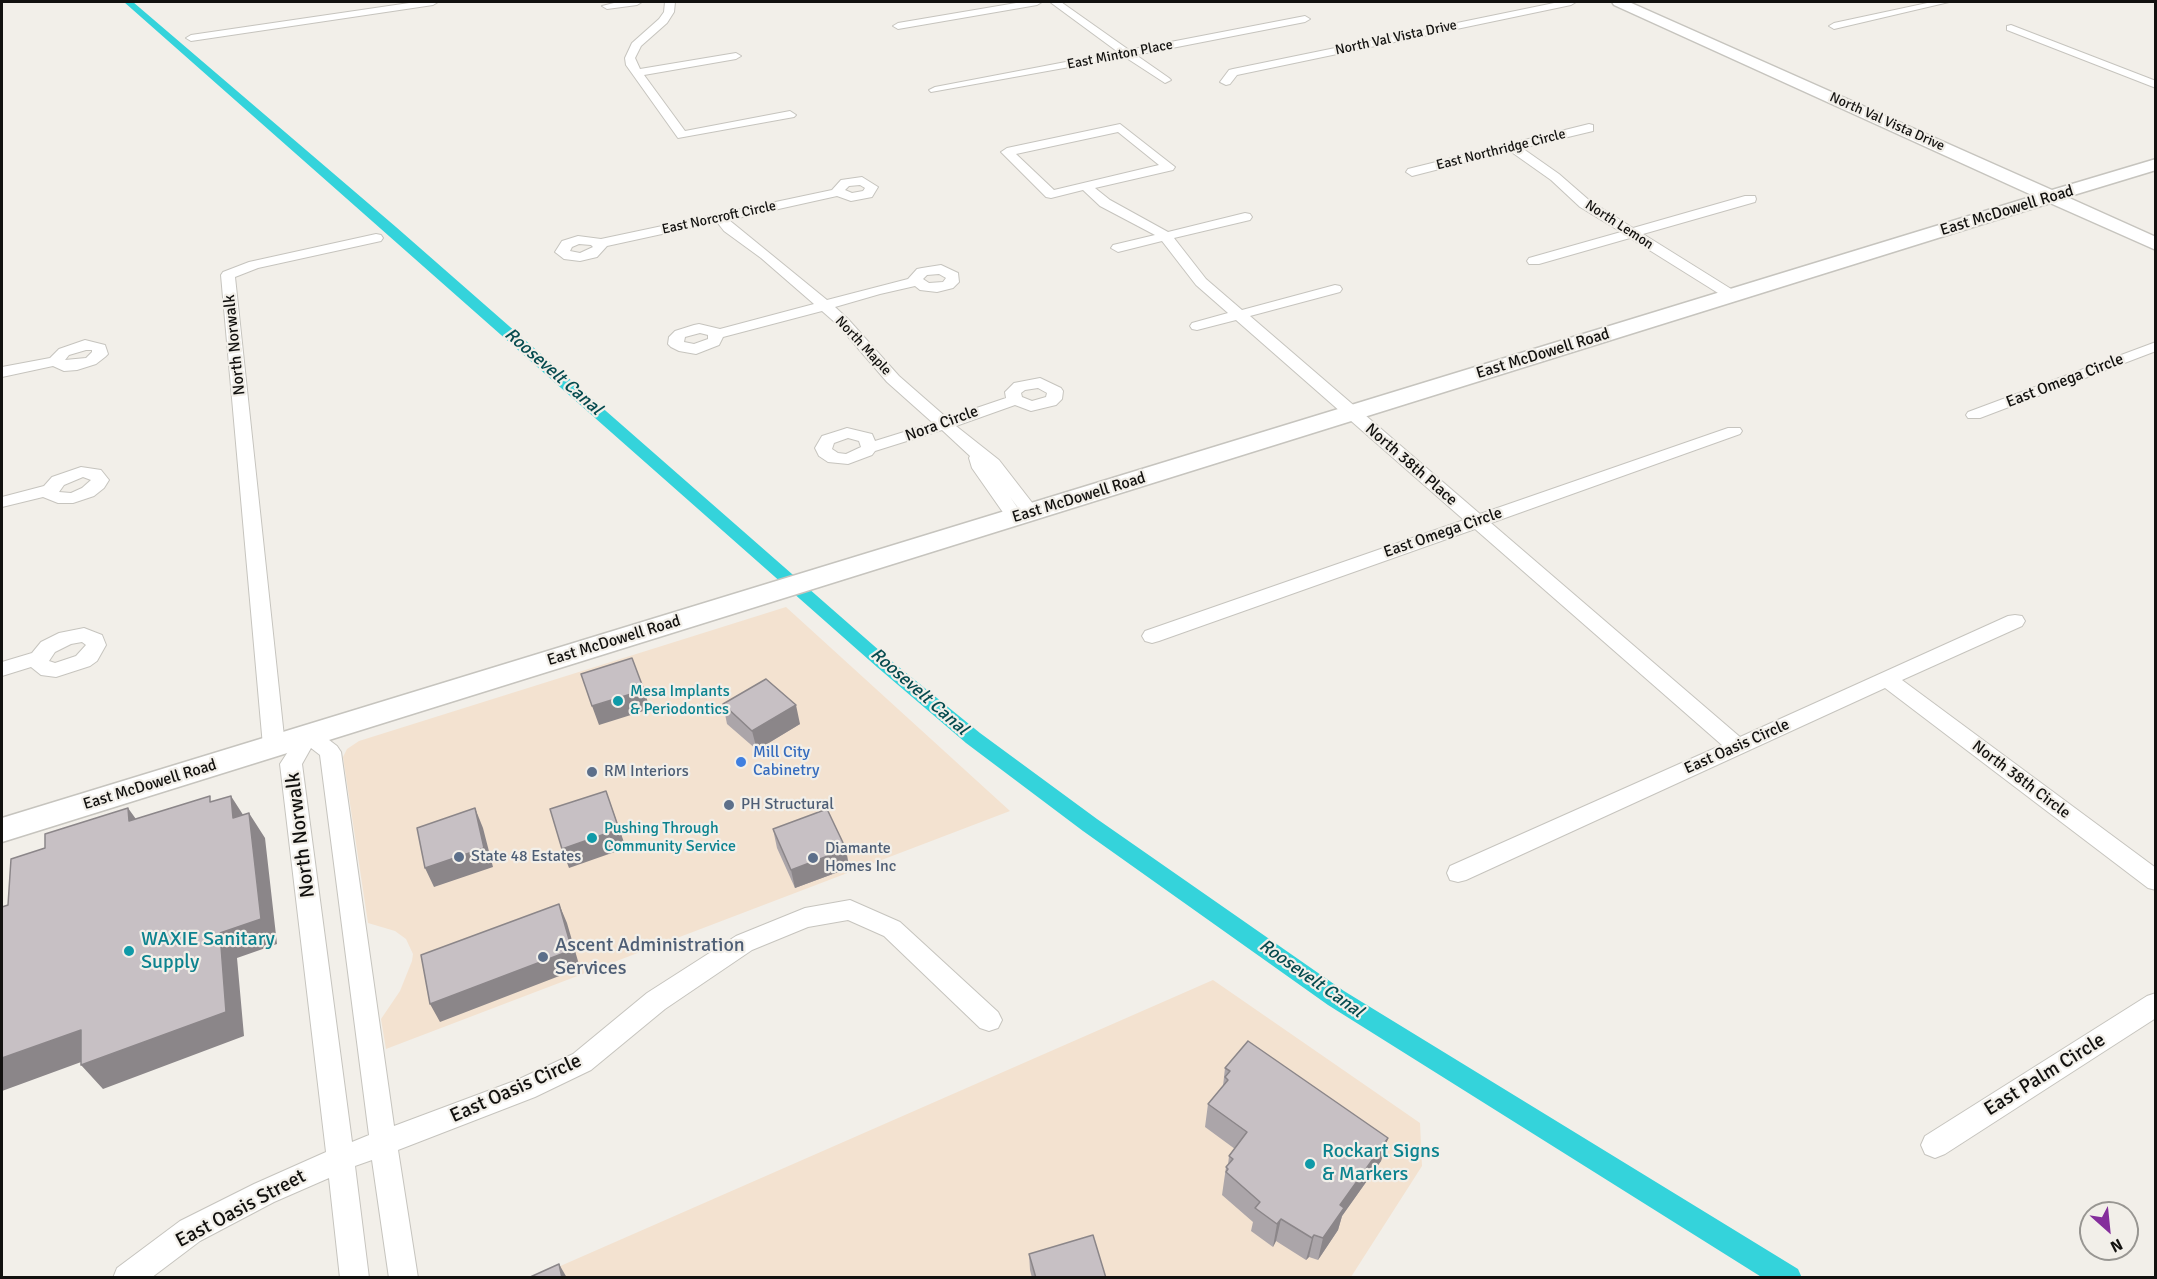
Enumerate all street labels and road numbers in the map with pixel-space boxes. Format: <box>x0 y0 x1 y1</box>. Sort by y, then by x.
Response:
street label: North Val Vista Drive <box>1334 17 1458 59</box>
street label: East Minton Place <box>1066 37 1174 73</box>
street label: North Val Vista Drive <box>1827 89 1947 155</box>
street label: East Northridge Circle <box>1435 126 1567 174</box>
street label: East McDowell Road <box>1938 182 2076 240</box>
street label: North Lemon <box>1582 197 1656 253</box>
street label: East Norcroft Circle <box>660 198 778 238</box>
street label: North Norwalk <box>220 294 250 396</box>
street label: North Maple <box>831 313 895 379</box>
street label: East McDowell Road <box>1474 325 1612 383</box>
street label: East Omega Circle <box>2004 350 2126 412</box>
street label: Nora Circle <box>903 402 981 446</box>
street label: North 38th Place <box>1361 420 1461 510</box>
street label: East McDowell Road <box>1010 469 1148 527</box>
street label: East Omega Circle <box>1381 504 1505 562</box>
street label: East McDowell Road <box>545 612 683 670</box>
street label: East Oasis Circle <box>1681 715 1793 779</box>
street label: North 38th Circle <box>1968 737 2074 823</box>
street label: East McDowell Road <box>81 756 219 814</box>
street label: North Norwalk <box>281 771 321 899</box>
street label: East Palm Circle <box>1980 1028 2110 1122</box>
street label: East Oasis Circle <box>447 1049 585 1129</box>
street label: East Oasis Street <box>172 1165 310 1253</box>

